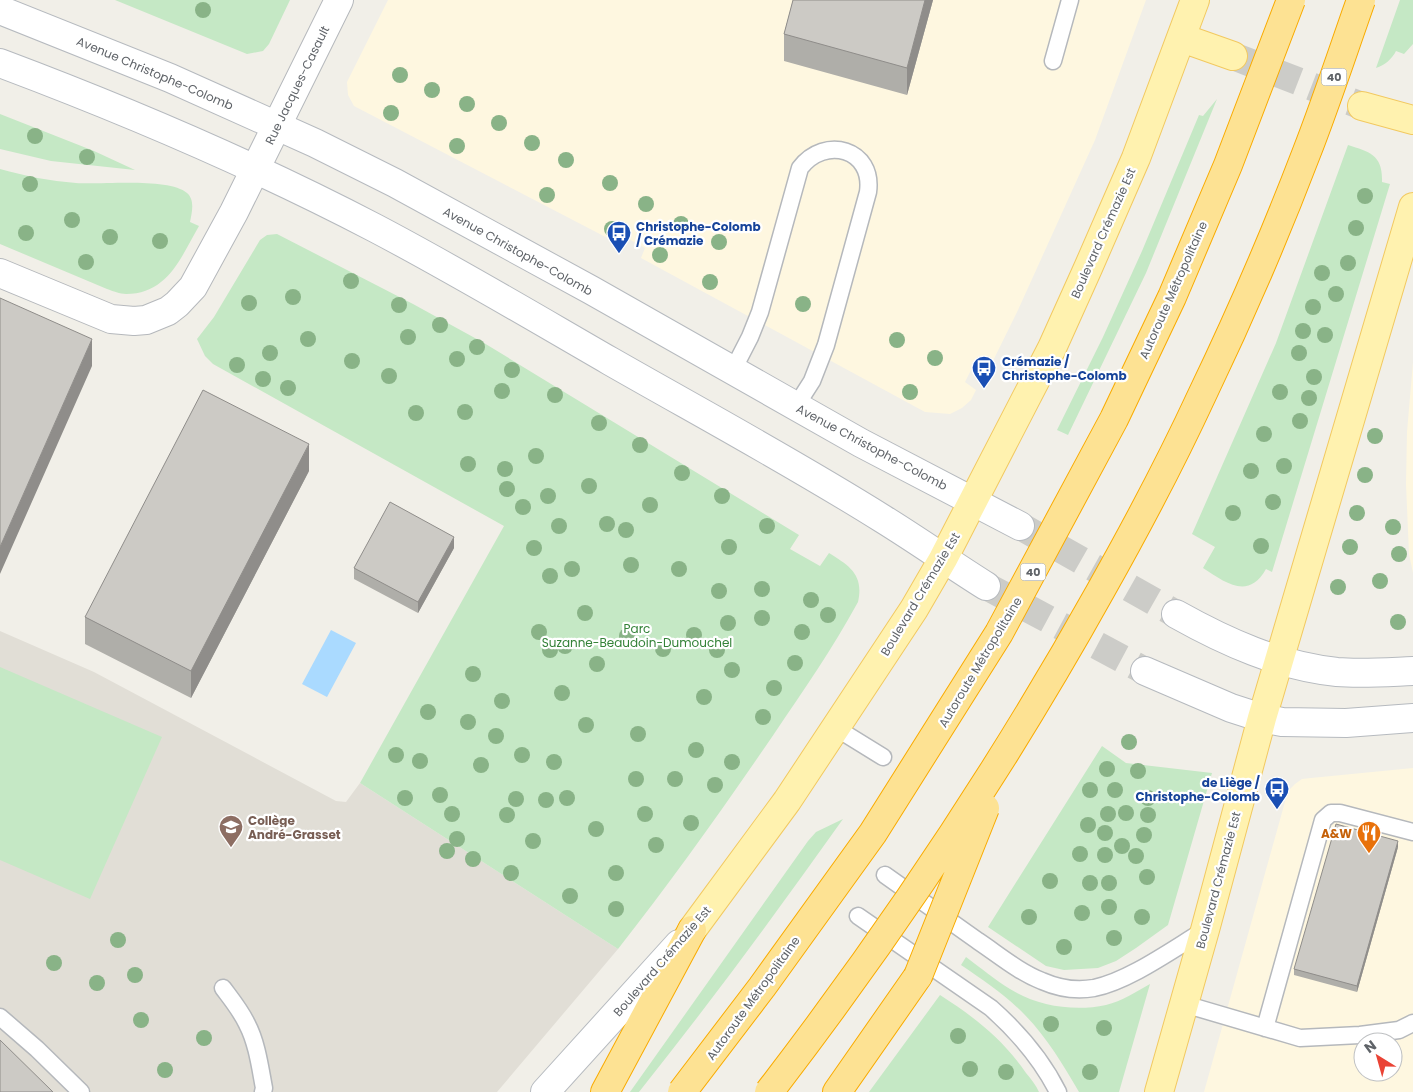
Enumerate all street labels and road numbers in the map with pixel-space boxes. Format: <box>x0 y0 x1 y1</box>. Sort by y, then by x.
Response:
street label: Rue Jacques-Casault <box>261 23 333 147</box>
street label: Avenue Christophe-Colomb <box>74 32 236 114</box>
road number: 40 <box>1322 68 1346 86</box>
street label: Boulevard Crémazie Est <box>1067 165 1139 301</box>
street label: Avenue Christophe-Colomb <box>440 203 596 299</box>
street label: Autoroute Métropolitaine <box>1135 218 1211 362</box>
street label: Avenue Christophe-Colomb <box>793 400 951 494</box>
street label: Boulevard Crémazie Est <box>876 529 964 659</box>
road number: 40 <box>1020 564 1046 580</box>
street label: Autoroute Métropolitaine <box>934 594 1026 730</box>
street label: Boulevard Crémazie Est <box>1192 810 1244 950</box>
street label: Boulevard Crémazie Est <box>609 902 715 1020</box>
street label: Autoroute Métropolitaine <box>702 933 804 1063</box>

